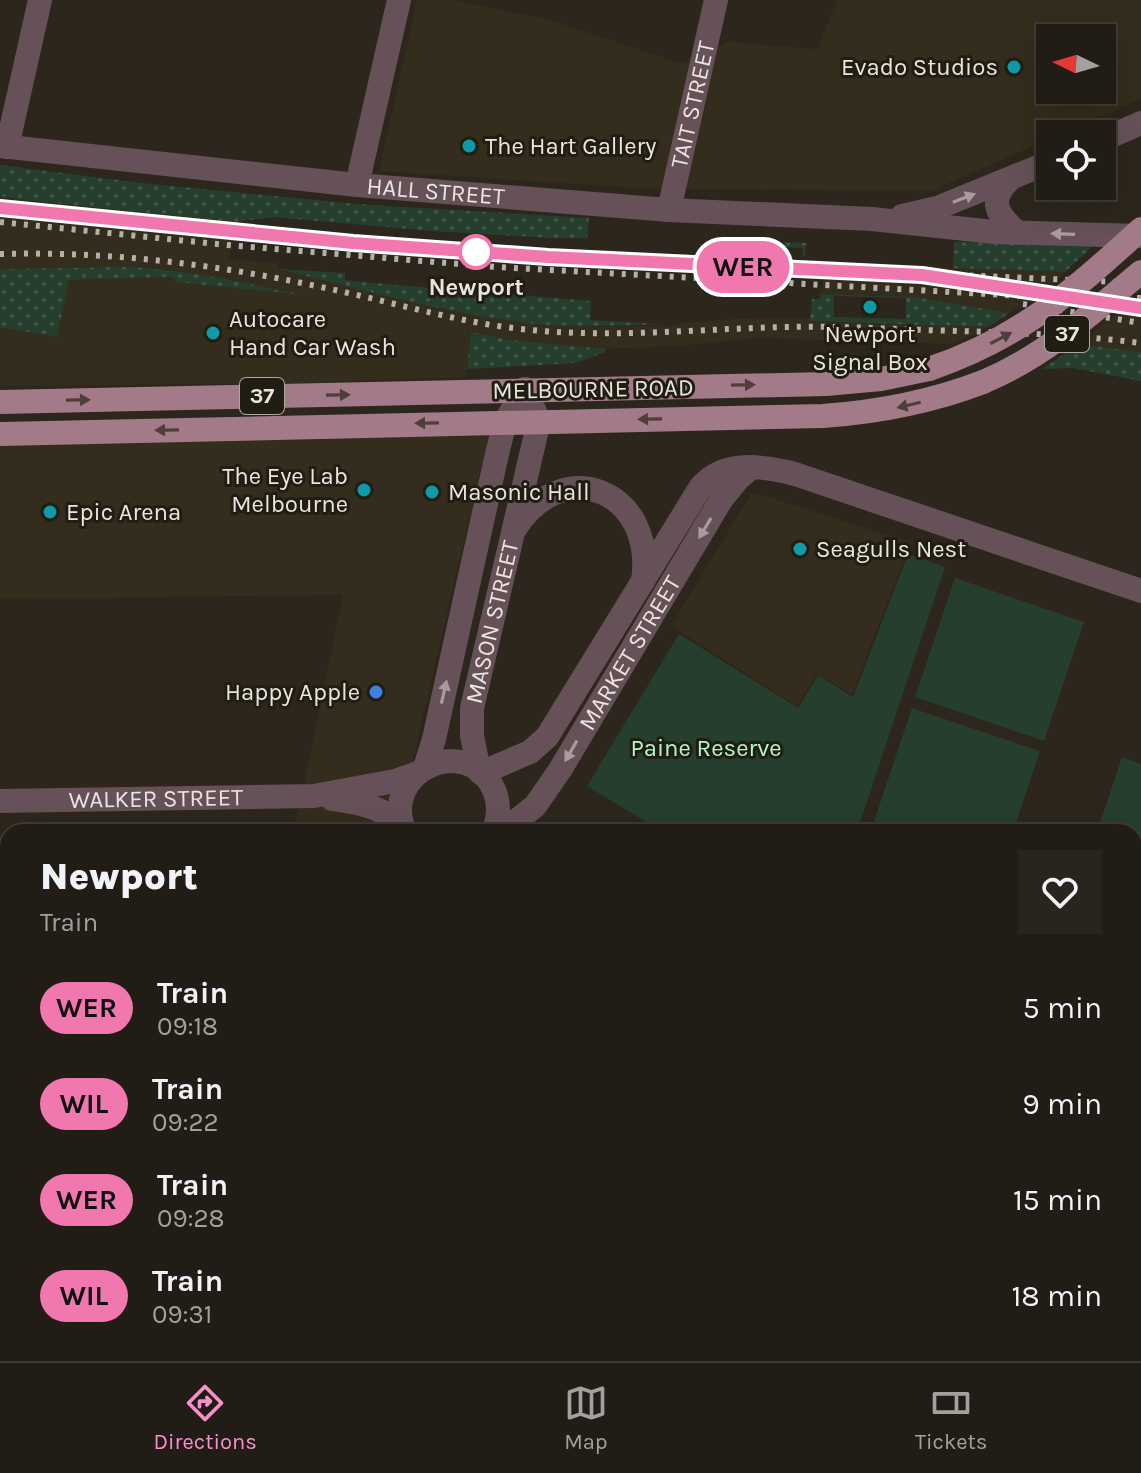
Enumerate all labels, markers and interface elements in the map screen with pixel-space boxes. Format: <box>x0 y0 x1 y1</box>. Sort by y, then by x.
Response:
north arrow <box>1036 24 1116 104</box>
map controls <box>1036 24 1116 200</box>
street label: TAIT STREET <box>665 38 720 171</box>
place label: Evado Studios <box>841 53 998 81</box>
marker: Evado Studios <box>1005 58 1023 76</box>
button: locate <box>1036 120 1116 200</box>
place label: The Hart Gallery <box>485 132 656 160</box>
marker: The Hart Gallery <box>460 137 478 155</box>
street label: HALL STREET <box>366 172 506 211</box>
one-way arrow <box>952 191 976 204</box>
one-way arrow <box>1050 228 1075 241</box>
marker: Newport <box>459 235 493 269</box>
line badge: WER <box>697 241 789 293</box>
text: WER <box>713 250 773 283</box>
place label: Newport <box>428 273 524 301</box>
marker: Newport Signal Box <box>861 298 879 316</box>
place label: Autocare Hand Car Wash <box>229 305 396 361</box>
road number: 37 <box>1045 316 1089 352</box>
place label: Newport Signal Box <box>812 320 928 376</box>
marker: Autocare Hand Car Wash <box>204 324 222 342</box>
one-way arrow <box>990 332 1012 346</box>
street label: MELBOURNE ROAD <box>492 373 694 405</box>
road number: 37 <box>240 378 284 414</box>
one-way arrow <box>731 379 756 392</box>
one-way arrow <box>326 388 351 401</box>
one-way arrow <box>66 394 91 407</box>
one-way arrow <box>896 399 921 412</box>
one-way arrow <box>637 413 662 425</box>
one-way arrow <box>414 417 439 430</box>
one-way arrow <box>154 424 179 436</box>
place label: The Eye Lab Melbourne <box>222 462 348 518</box>
place label: Masonic Hall <box>448 478 590 506</box>
marker: The Eye Lab Melbourne <box>355 481 373 499</box>
marker: Masonic Hall <box>423 483 441 501</box>
place label: Epic Arena <box>66 498 181 526</box>
marker: Epic Arena <box>41 503 59 521</box>
one-way arrow <box>698 517 712 539</box>
place label: Seagulls Nest <box>816 535 966 563</box>
street label: MASON STREET <box>460 538 525 706</box>
marker: Seagulls Nest <box>791 540 809 558</box>
street label: MARKET STREET <box>573 571 687 735</box>
place label: Happy Apple <box>225 678 360 706</box>
one-way arrow <box>438 679 451 704</box>
marker: Happy Apple <box>367 683 385 701</box>
park label: Paine Reserve <box>630 734 782 762</box>
one-way arrow <box>564 740 578 762</box>
street label: WALKER STREET <box>69 783 243 814</box>
button: heart <box>1018 850 1102 934</box>
text: Newport <box>40 854 198 899</box>
text: Train <box>40 907 98 938</box>
text: Train <box>157 975 228 1011</box>
text: 5 min <box>1023 990 1102 1026</box>
text: WER <box>56 991 117 1024</box>
text: 09:18 <box>157 1011 218 1042</box>
text: Train <box>152 1071 223 1107</box>
text: 9 min <box>1022 1086 1102 1122</box>
text: WIL <box>60 1087 108 1120</box>
text: 09:22 <box>152 1107 219 1138</box>
text: Train <box>157 1167 228 1203</box>
text: 15 min <box>1013 1182 1102 1218</box>
text: WER <box>56 1183 117 1216</box>
text: 09:28 <box>157 1203 225 1234</box>
text: Train <box>152 1263 223 1299</box>
text: 18 min <box>1011 1278 1102 1314</box>
text: WIL <box>60 1279 108 1312</box>
text: 09:31 <box>152 1299 212 1330</box>
tab: Directions <box>154 1381 257 1455</box>
tab: Map <box>564 1381 608 1455</box>
tab: Tickets <box>915 1381 987 1455</box>

